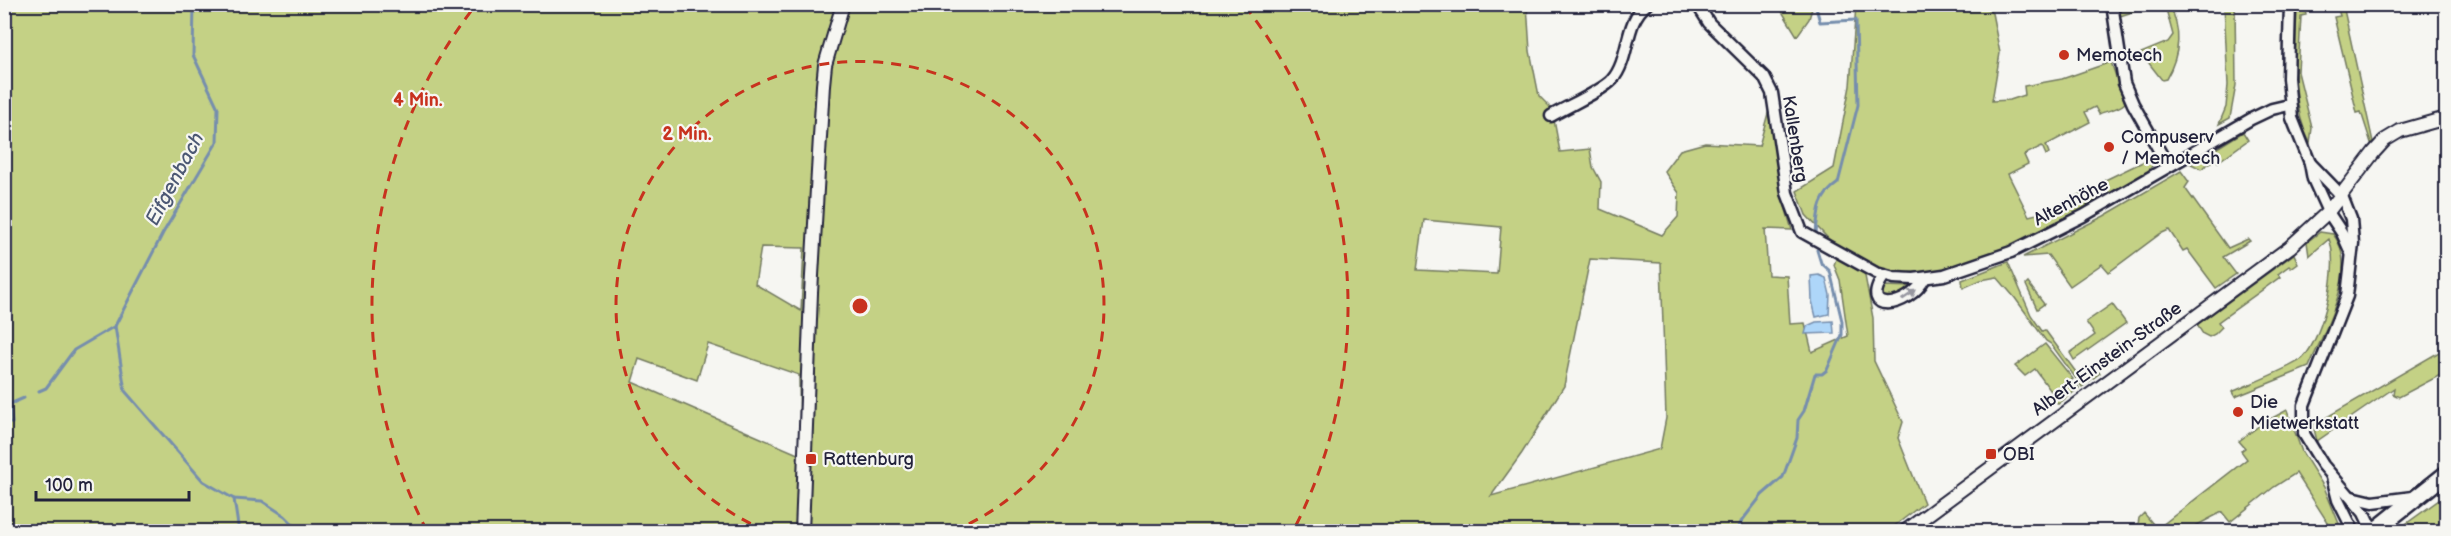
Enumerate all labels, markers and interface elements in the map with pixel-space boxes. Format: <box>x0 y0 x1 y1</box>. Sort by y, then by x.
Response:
place label: Memotech <box>2076 45 2162 66</box>
marker: Memotech <box>2057 48 2071 62</box>
text: 4 Min. <box>393 90 443 111</box>
street label: Kallenberg <box>1778 94 1812 184</box>
text: 2 Min. <box>662 124 712 145</box>
place label: Compuserv / Memotech <box>2121 127 2220 169</box>
water label: Eifgenbach <box>140 128 210 230</box>
marker: Compuserv / Memotech <box>2102 140 2116 154</box>
street label: Altenhöhe <box>2030 173 2112 230</box>
one-way arrow <box>1901 289 1917 301</box>
centre of rings <box>850 296 870 316</box>
street label: Albert-Einstein-Straße <box>2028 297 2186 420</box>
place label: Die Mietwerkstatt <box>2250 392 2359 434</box>
marker: Die Mietwerkstatt <box>2231 405 2245 419</box>
place label: OBI <box>2003 444 2035 465</box>
marker: OBI <box>1984 447 1998 461</box>
place label: Rattenburg <box>823 449 914 470</box>
marker: Rattenburg <box>804 452 818 466</box>
scale bar <box>36 464 189 502</box>
text: 100 m <box>45 475 93 496</box>

